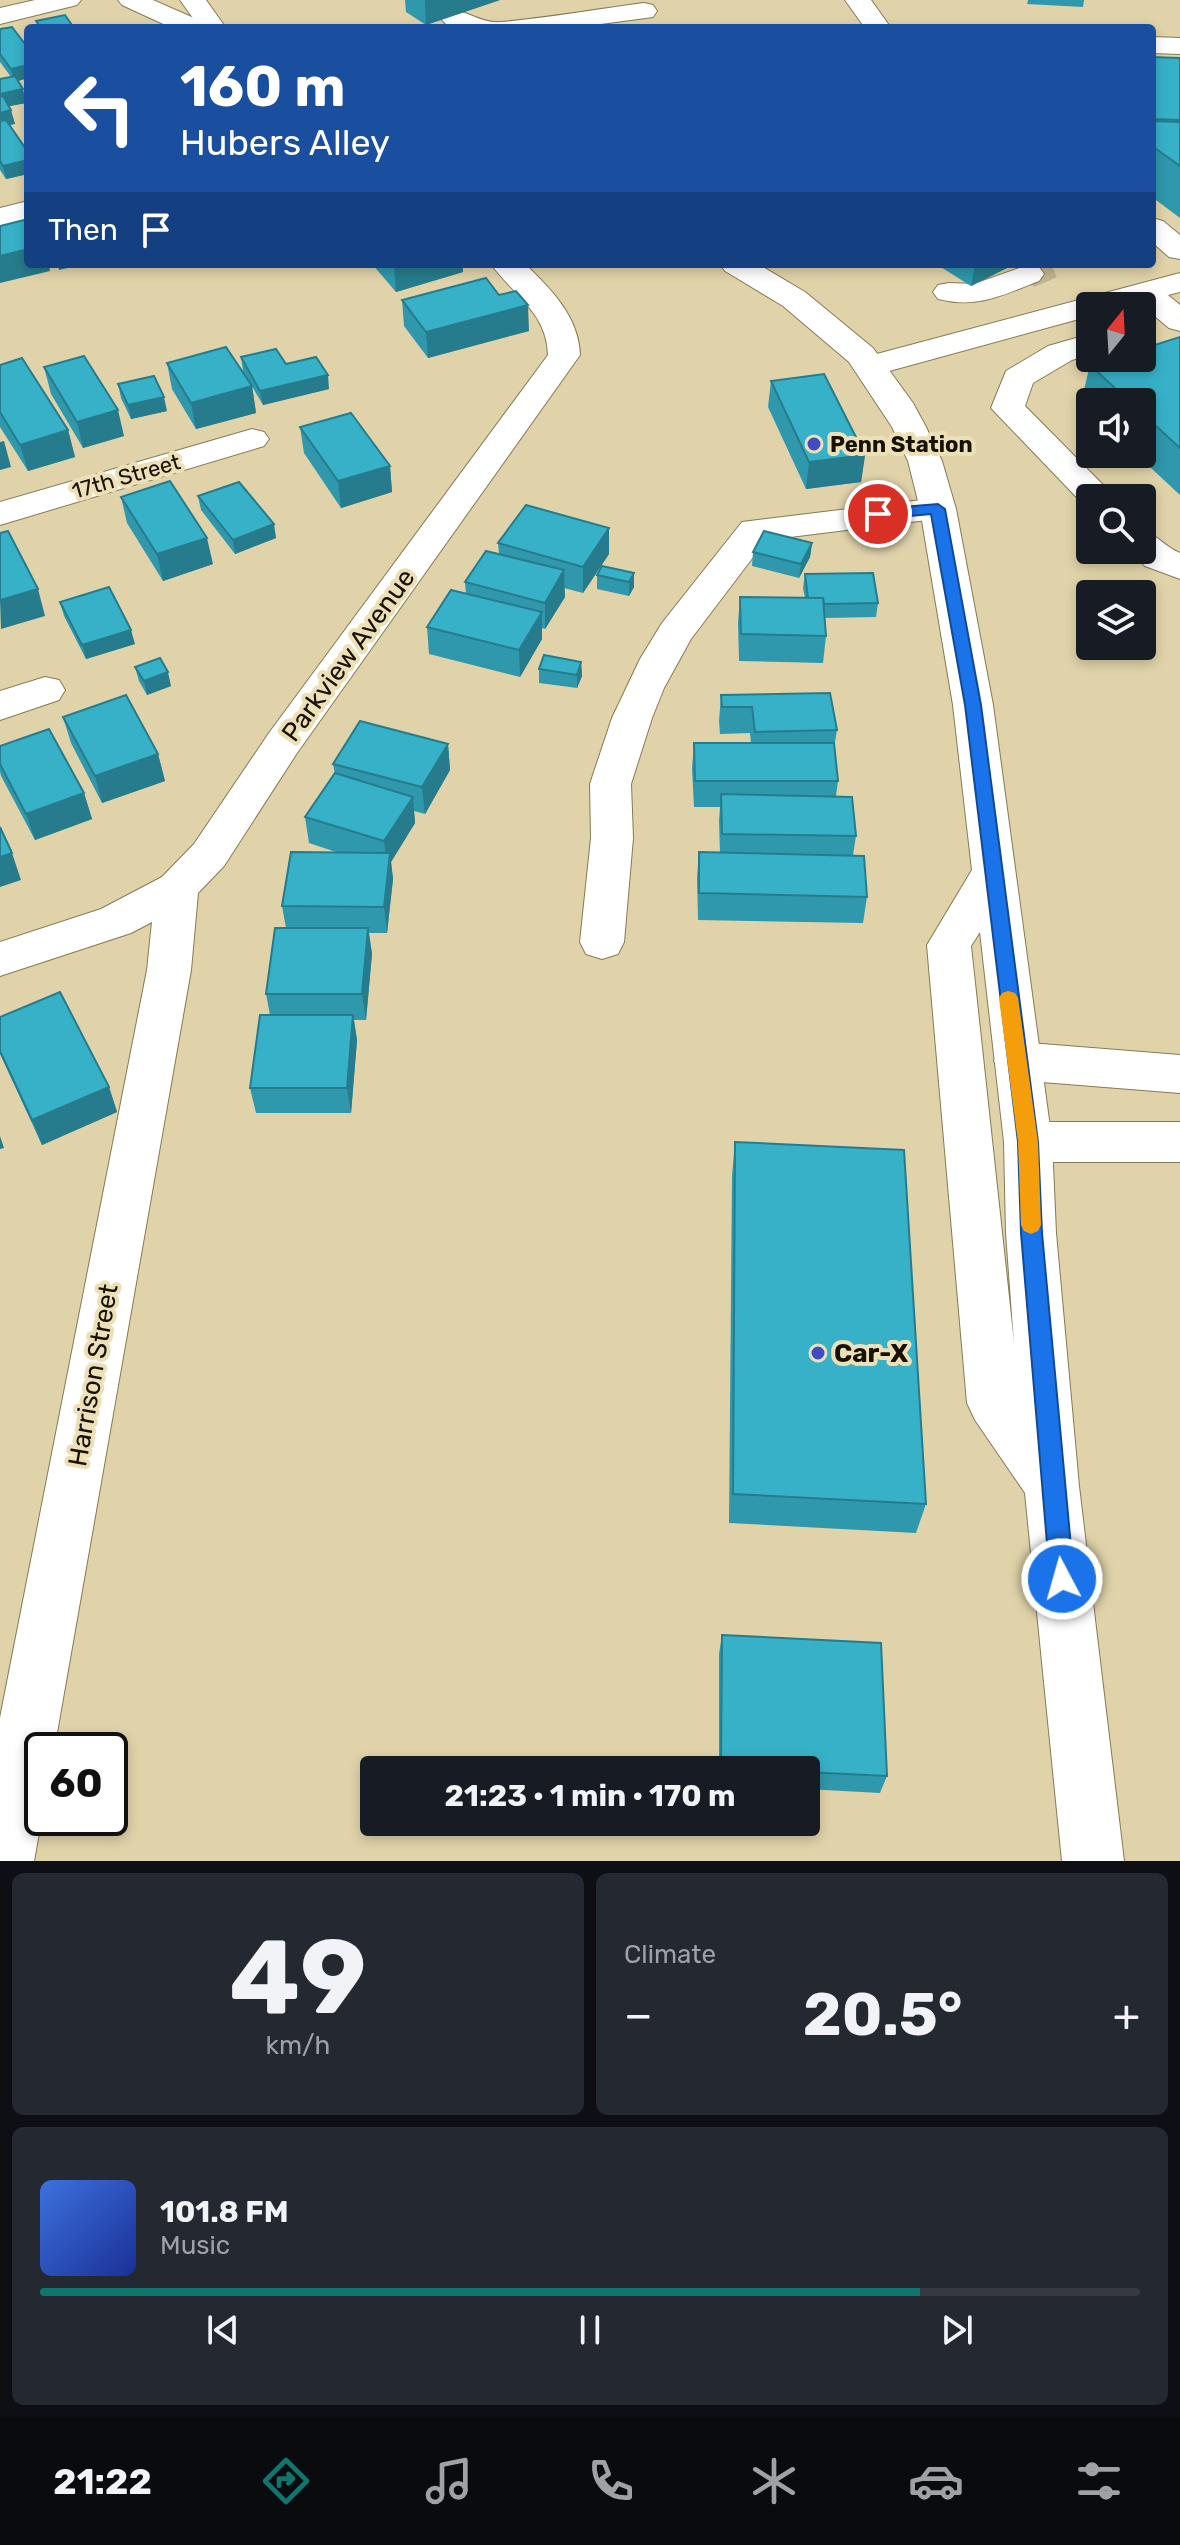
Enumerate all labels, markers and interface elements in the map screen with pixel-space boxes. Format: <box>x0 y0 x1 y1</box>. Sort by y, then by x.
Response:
text: 160 m <box>180 54 346 120</box>
icon: left <box>48 56 152 160</box>
text: Hubers Alley <box>180 121 390 164</box>
icon: arrive <box>134 208 178 252</box>
text: Then <box>48 212 118 248</box>
north arrow <box>1076 292 1156 372</box>
map controls <box>1076 292 1156 660</box>
button: sound <box>1076 388 1156 468</box>
place label: Penn Station <box>830 431 973 458</box>
marker: Penn Station <box>805 435 823 453</box>
street label: 17th Street <box>69 448 184 505</box>
pin <box>844 480 912 548</box>
button: search <box>1076 484 1156 564</box>
icon: arrive <box>856 492 900 536</box>
street label: Parkview Avenue <box>275 563 421 748</box>
button: layers <box>1076 580 1156 660</box>
street label: Harrison Street <box>62 1282 125 1469</box>
place label: Car-X <box>834 1338 908 1369</box>
marker: Car-X <box>809 1344 827 1362</box>
position arrow <box>1020 1537 1104 1621</box>
speed limit sign: 60 <box>24 1732 128 1836</box>
text: 21:23 · 1 min · 170 m <box>445 1778 735 1814</box>
text: 49 <box>229 1916 367 2039</box>
text: Climate <box>624 1939 716 1970</box>
text: 20.5° <box>803 1979 963 2050</box>
text: − <box>624 1989 653 2041</box>
text: + <box>1113 1989 1140 2041</box>
text: km/h <box>266 2030 330 2061</box>
text: 101.8 FM <box>160 2194 289 2230</box>
text: Music <box>160 2230 230 2261</box>
icon: previous <box>201 2308 245 2352</box>
icon: pause <box>568 2308 612 2352</box>
icon: next <box>935 2308 979 2352</box>
icon: directions <box>258 2453 314 2509</box>
icon: music <box>421 2453 477 2509</box>
icon: phone <box>583 2453 639 2509</box>
icon: climate <box>746 2453 802 2509</box>
icon: car <box>908 2453 964 2509</box>
icon: filters <box>1071 2453 1127 2509</box>
text: 21:22 <box>53 2460 152 2503</box>

